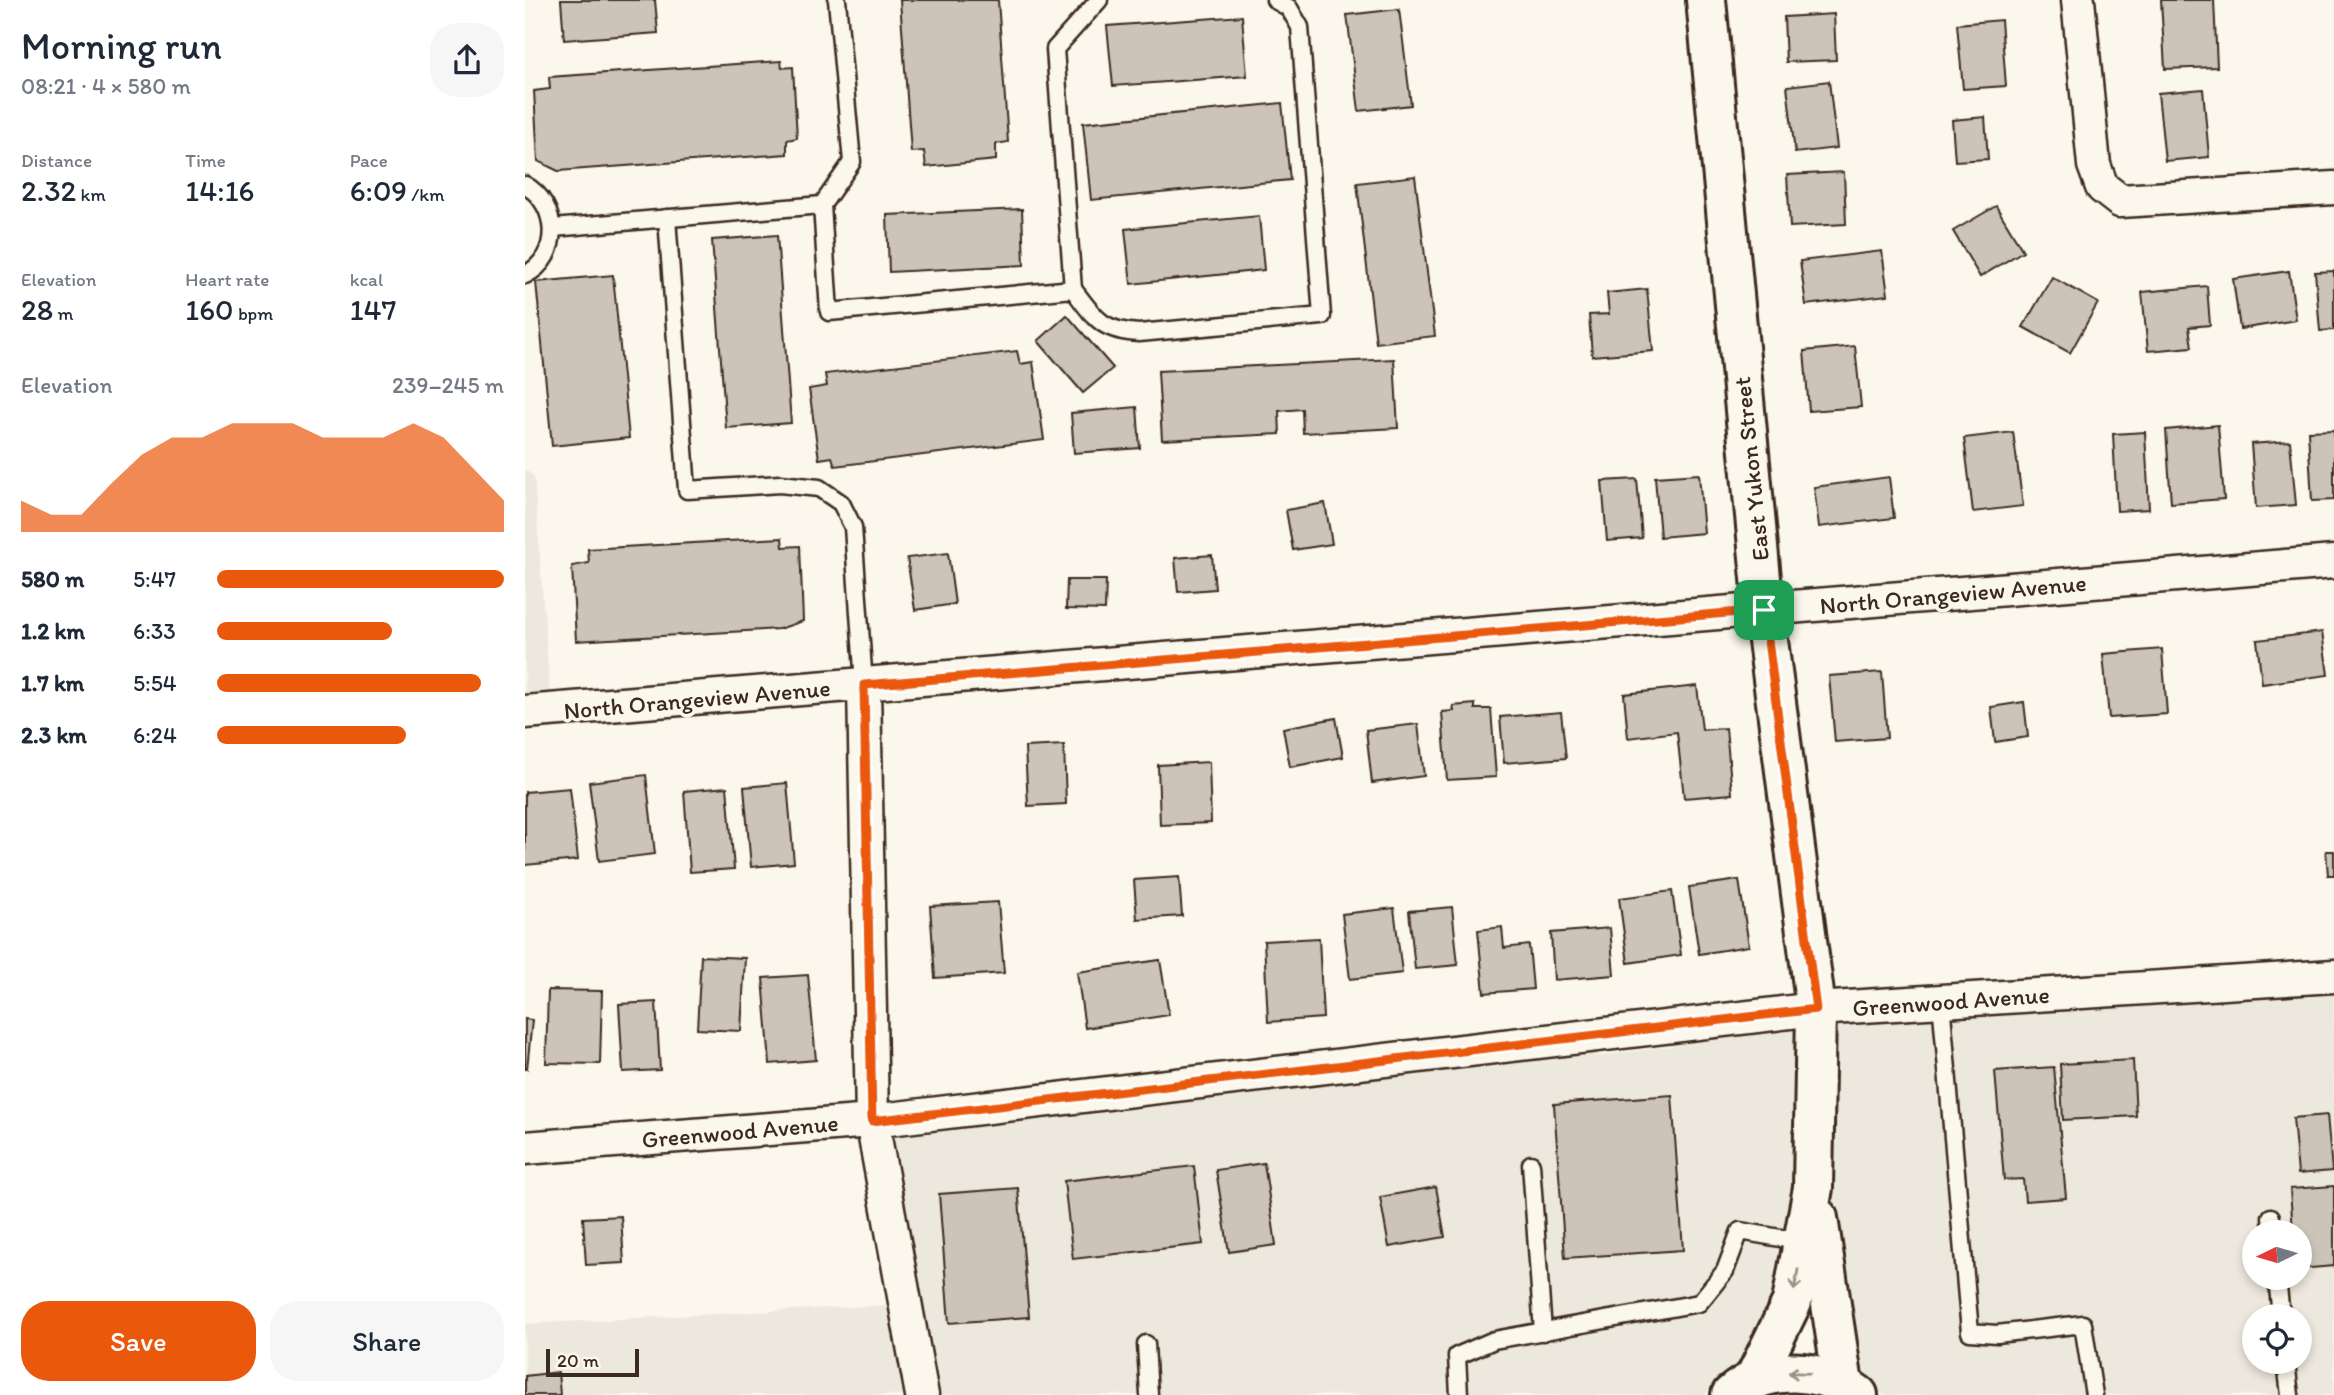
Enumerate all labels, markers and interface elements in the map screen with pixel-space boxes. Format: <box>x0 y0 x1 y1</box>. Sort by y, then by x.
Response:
text: Morning run <box>21 23 222 69</box>
button: share <box>430 23 504 97</box>
text: 08:21 · 4 × 580 m <box>21 72 191 100</box>
text: Distance <box>21 149 92 172</box>
text: Time <box>185 149 226 172</box>
text: Pace <box>350 149 388 172</box>
text: 2.32 <box>21 172 76 209</box>
text: 14:16 <box>185 172 254 209</box>
text: 6:09 <box>350 172 407 209</box>
text: km <box>76 183 106 206</box>
text: /km <box>407 183 444 206</box>
text: Elevation <box>21 268 97 291</box>
text: Heart rate <box>185 268 269 291</box>
text: kcal <box>350 268 383 291</box>
text: 28 <box>21 291 53 328</box>
text: 160 <box>185 291 234 328</box>
text: 147 <box>350 291 397 328</box>
text: m <box>53 302 74 325</box>
text: bpm <box>234 302 273 325</box>
text: Elevation <box>21 371 112 399</box>
text: 239–245 m <box>392 371 504 399</box>
street label: East Yukon Street <box>1727 375 1775 563</box>
text: 580 m <box>21 565 84 593</box>
text: 5:47 <box>133 565 176 593</box>
street label: North Orangeview Avenue <box>1818 568 2088 620</box>
pin <box>1734 580 1794 640</box>
icon: arrive <box>1745 591 1783 629</box>
text: 1.2 km <box>21 617 85 645</box>
text: 6:33 <box>133 617 176 645</box>
text: 1.7 km <box>21 669 84 697</box>
text: 5:54 <box>133 669 177 697</box>
street label: North Orangeview Avenue <box>562 673 832 725</box>
text: 2.3 km <box>21 721 87 749</box>
text: 6:24 <box>133 721 177 749</box>
street label: Greenwood Avenue <box>1851 980 2051 1022</box>
street label: Greenwood Avenue <box>640 1108 840 1154</box>
north arrow <box>2242 1220 2312 1290</box>
map controls <box>2242 1220 2312 1374</box>
one-way arrow <box>1789 1268 1802 1291</box>
button: Save <box>21 1301 256 1381</box>
button: Share <box>270 1301 504 1381</box>
button: locate <box>2242 1304 2312 1374</box>
scale bar <box>546 1346 639 1378</box>
text: 20 m <box>557 1349 599 1372</box>
one-way arrow <box>1788 1366 1811 1379</box>

